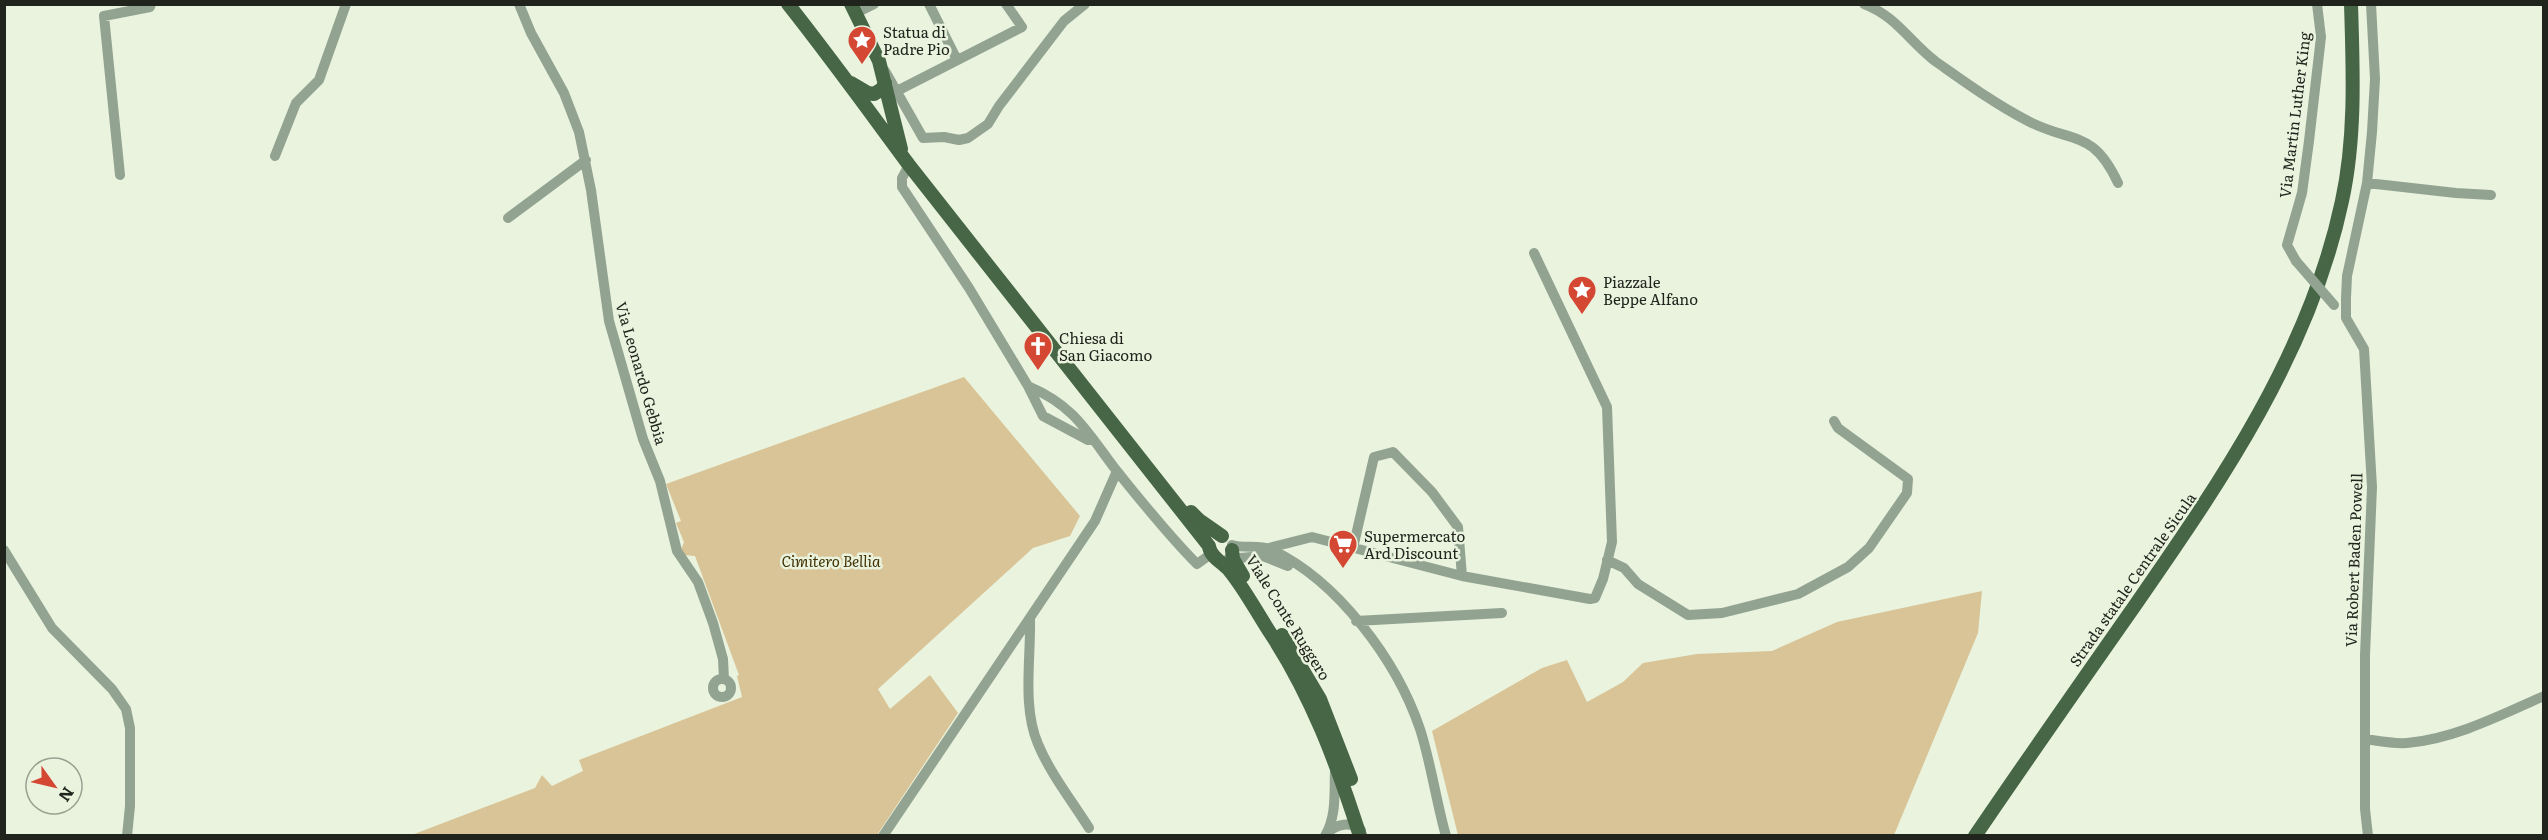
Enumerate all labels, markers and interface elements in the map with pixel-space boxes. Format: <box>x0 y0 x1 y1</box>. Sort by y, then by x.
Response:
place label: Statua di Padre Pio <box>883 20 950 60</box>
place icon: Statua di Padre Pio <box>846 24 878 66</box>
street label: Via Martin Luther King <box>2272 30 2316 199</box>
place label: Piazzale Beppe Alfano <box>1603 270 1698 310</box>
place icon: Piazzale Beppe Alfano <box>1566 274 1598 316</box>
street label: Via Leonardo Gebbia <box>611 299 674 448</box>
place label: Chiesa di San Giacomo <box>1059 326 1152 366</box>
church icon: Chiesa di San Giacomo <box>1022 330 1054 372</box>
street label: Via Robert Baden Powell <box>2338 473 2368 647</box>
street label: Strada statale Centrale Sicula <box>2063 486 2202 671</box>
place label: Supermercato Ard Discount <box>1364 524 1465 564</box>
supermarket icon: Supermercato Ard Discount <box>1327 528 1359 570</box>
park label: Cimitero Bellia <box>782 549 881 572</box>
street label: Viale Conte Ruggero <box>1241 550 1337 685</box>
north arrow <box>24 756 84 816</box>
text: N <box>54 783 81 807</box>

